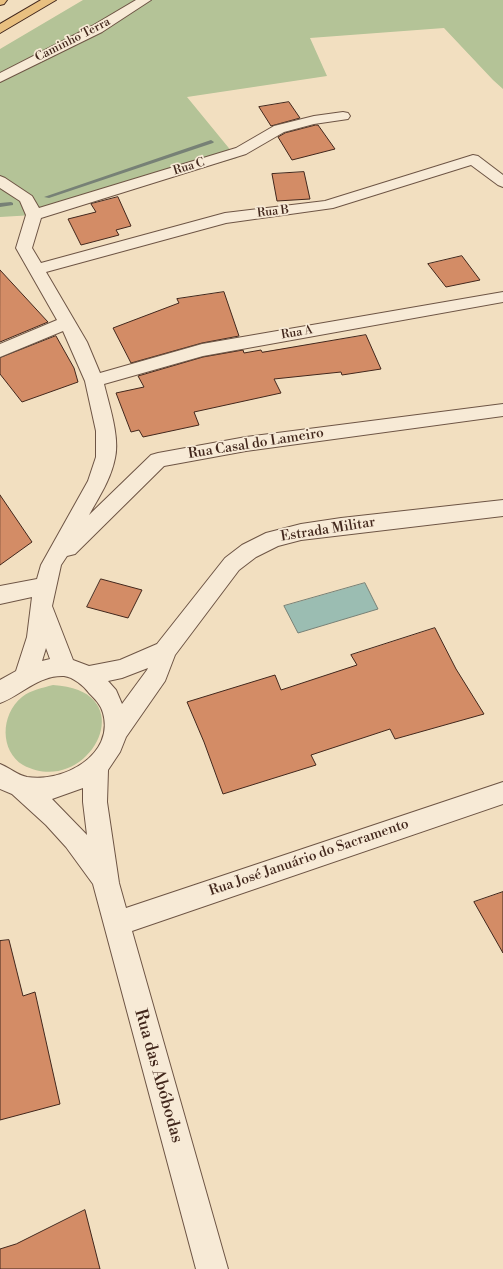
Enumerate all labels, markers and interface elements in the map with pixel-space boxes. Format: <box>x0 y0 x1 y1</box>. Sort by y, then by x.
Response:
street label: Caminho Terra <box>33 15 113 65</box>
street label: Rua C <box>172 155 206 179</box>
street label: Rua B <box>256 203 290 221</box>
street label: Rua A <box>280 323 314 343</box>
street label: Rua Casal do Lameiro <box>187 425 325 463</box>
street label: Estrada Militar <box>279 514 377 546</box>
street label: Rua José Januário do Sacramento <box>207 816 411 900</box>
street label: Rua das Abóbodas <box>129 1007 187 1145</box>

